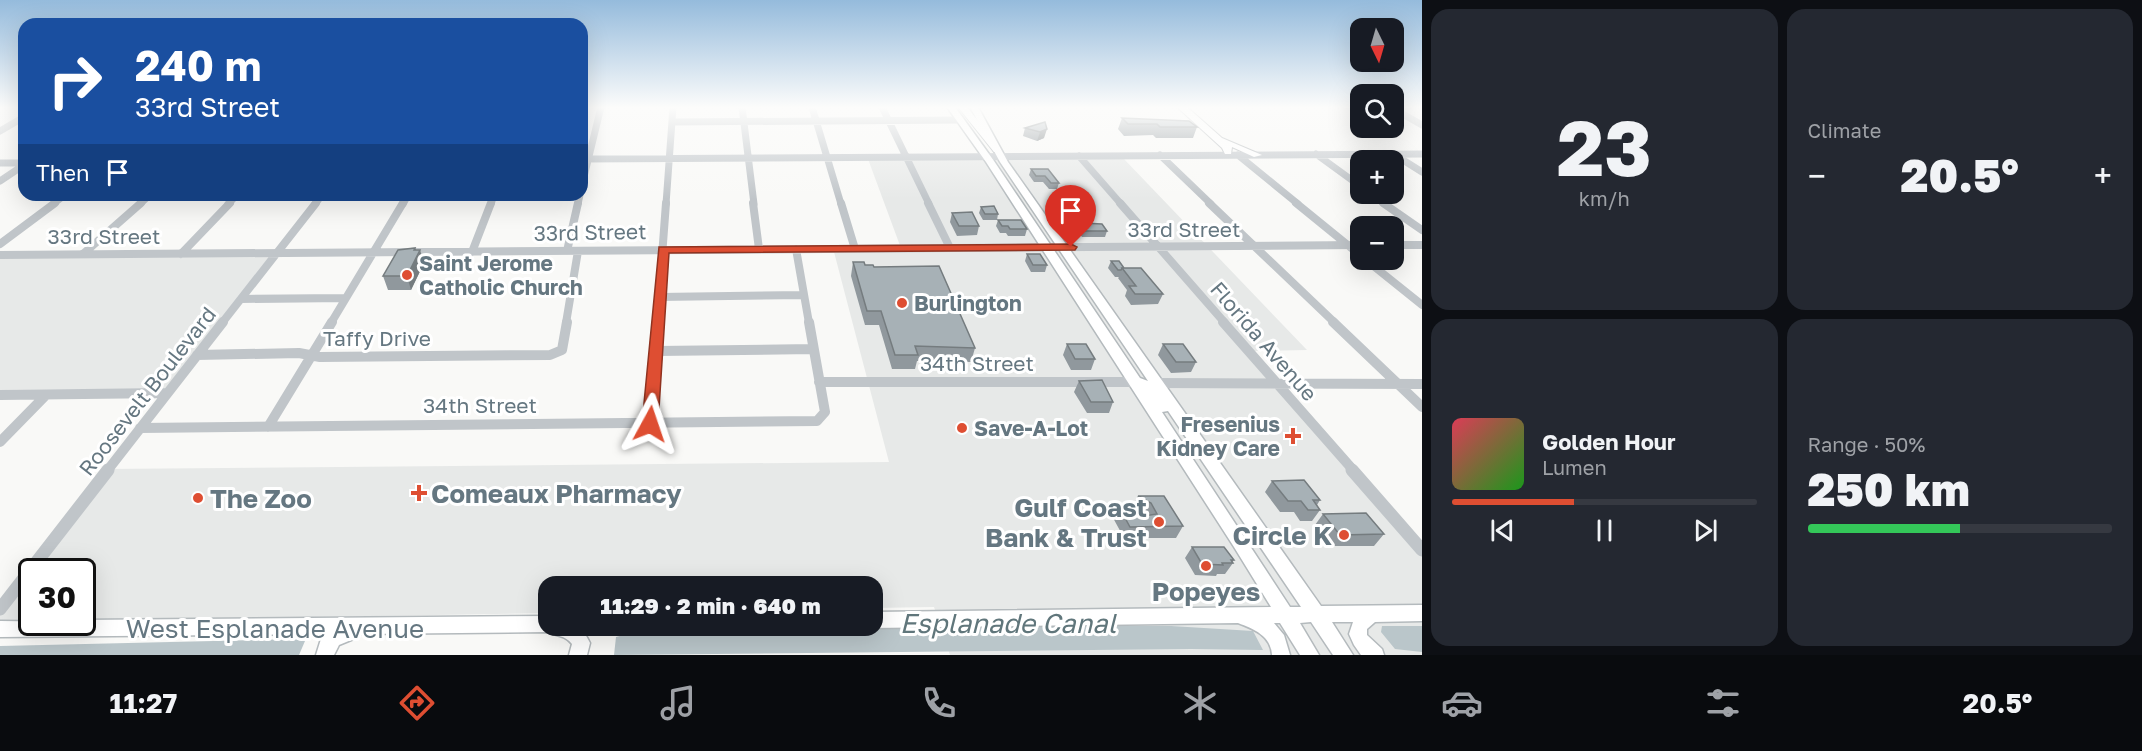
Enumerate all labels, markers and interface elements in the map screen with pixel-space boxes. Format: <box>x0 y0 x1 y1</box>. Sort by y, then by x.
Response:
north arrow <box>1350 18 1404 72</box>
map controls <box>1350 18 1404 270</box>
text: 240 m <box>135 40 261 90</box>
icon: right <box>36 42 114 120</box>
button: search <box>1350 84 1404 138</box>
text: 33rd Street <box>135 91 280 123</box>
text: 23 <box>1557 100 1652 193</box>
text: Climate <box>1808 118 1881 142</box>
text: 20.5° <box>1901 148 2019 202</box>
button: + <box>1350 150 1404 204</box>
icon: arrive <box>101 156 134 189</box>
text: − <box>1808 156 1826 195</box>
text: + <box>2094 156 2112 195</box>
text: Then <box>36 159 89 186</box>
pin <box>1045 185 1096 247</box>
text: km/h <box>1579 186 1630 210</box>
icon: arrive <box>1054 194 1087 227</box>
street label: 33rd Street <box>1128 216 1240 242</box>
button: − <box>1350 216 1404 270</box>
street label: 33rd Street <box>533 218 647 246</box>
street label: 33rd Street <box>48 223 160 249</box>
place label: Saint Jerome Catholic Church <box>419 250 583 300</box>
marker: Saint Jerome Catholic Church <box>400 268 414 282</box>
street label: Florida Avenue <box>1205 276 1323 406</box>
place label: Burlington <box>914 290 1022 316</box>
marker: Burlington <box>895 296 909 310</box>
street label: Roosevelt Boulevard <box>73 301 221 481</box>
street label: Taffy Drive <box>323 325 431 351</box>
street label: 34th Street <box>920 350 1034 376</box>
street label: 34th Street <box>423 392 537 418</box>
position arrow <box>618 392 682 456</box>
place label: Fresenius Kidney Care <box>1156 411 1280 461</box>
place label: Save-A-Lot <box>974 415 1088 441</box>
marker: Save-A-Lot <box>955 421 969 435</box>
marker: Fresenius Kidney Care <box>1284 427 1302 445</box>
text: Golden Hour <box>1542 428 1676 455</box>
text: Range · 50% <box>1808 432 1925 456</box>
text: Lumen <box>1542 455 1607 479</box>
text: 250 km <box>1808 462 1970 516</box>
place label: Comeaux Pharmacy <box>431 478 682 509</box>
place label: The Zoo <box>210 483 312 514</box>
marker: Comeaux Pharmacy <box>412 486 426 500</box>
marker: The Zoo <box>191 491 205 505</box>
place label: Gulf Coast Bank & Trust <box>985 492 1147 553</box>
icon: previous <box>1486 514 1519 547</box>
icon: pause <box>1588 514 1621 547</box>
icon: next <box>1689 514 1722 547</box>
marker: Gulf Coast Bank & Trust <box>1152 515 1166 529</box>
place label: Circle K <box>1232 520 1332 551</box>
marker: Circle K <box>1337 528 1351 542</box>
speed limit sign: 30 <box>18 558 96 636</box>
marker: Popeyes <box>1199 559 1213 573</box>
place label: Popeyes <box>1152 576 1260 607</box>
text: 11:29 · 2 min · 640 m <box>600 592 821 619</box>
water label: Esplanade Canal <box>900 607 1117 639</box>
street label: West Esplanade Avenue <box>126 613 424 644</box>
icon: directions <box>396 682 438 724</box>
icon: music <box>657 682 699 724</box>
icon: phone <box>918 682 960 724</box>
icon: climate <box>1179 682 1221 724</box>
icon: car <box>1441 682 1483 724</box>
icon: filters <box>1702 682 1744 724</box>
text: 11:27 <box>110 687 177 719</box>
text: 20.5° <box>1963 687 2032 719</box>

